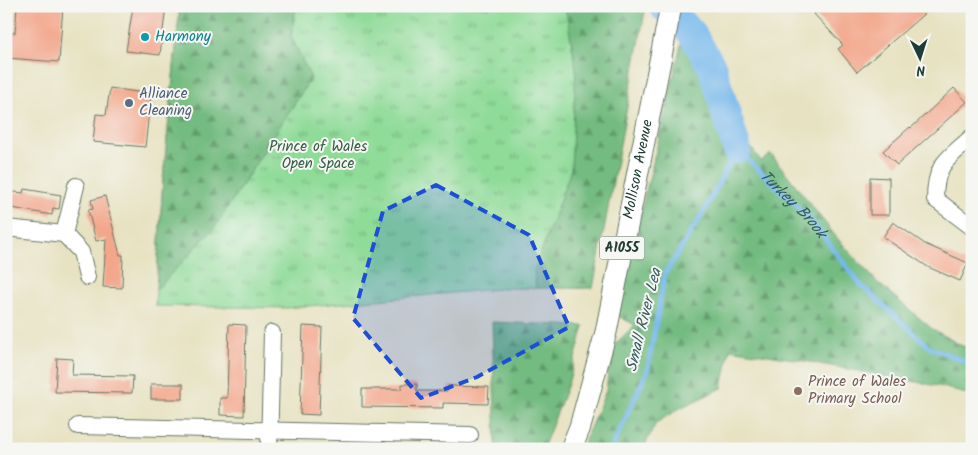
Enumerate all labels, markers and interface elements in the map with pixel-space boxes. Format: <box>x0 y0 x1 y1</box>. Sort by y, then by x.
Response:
place label: Harmony <box>155 25 212 49</box>
marker: Harmony <box>139 31 151 43</box>
north arrow <box>896 32 946 82</box>
text: N <box>916 59 926 81</box>
place label: Alliance Cleaning <box>139 82 192 123</box>
marker: Alliance Cleaning <box>123 97 135 109</box>
street label: Mollison Avenue <box>617 117 660 221</box>
park label: Prince of Wales Open Space <box>269 135 368 176</box>
water label: Turkey Brook <box>754 164 835 246</box>
road number: A1055 <box>600 237 644 260</box>
water label: Small River Lea <box>619 264 669 374</box>
place label: Prince of Wales Primary School <box>808 370 907 411</box>
marker: Prince of Wales Primary School <box>792 385 804 397</box>

